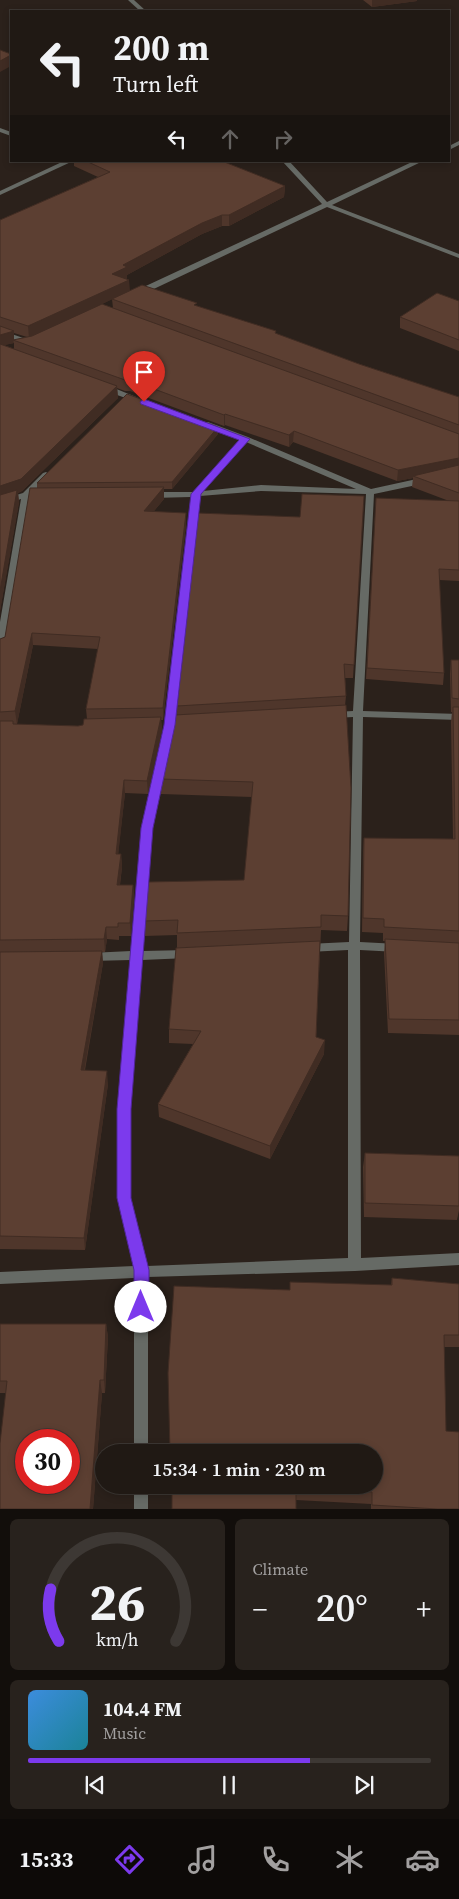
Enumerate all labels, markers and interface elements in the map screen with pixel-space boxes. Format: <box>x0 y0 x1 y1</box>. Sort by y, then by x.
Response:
text: 200 m <box>113 24 209 72</box>
icon: left <box>30 30 95 95</box>
text: Turn left <box>113 69 198 99</box>
icon: left <box>163 125 191 153</box>
icon: ahead <box>216 125 244 153</box>
icon: right <box>269 125 297 153</box>
pin <box>123 351 165 402</box>
icon: arrive <box>130 358 158 386</box>
position arrow <box>114 1280 166 1332</box>
speed limit sign: 30 <box>15 1429 80 1494</box>
text: 15:34 · 1 min · 230 m <box>152 1456 326 1482</box>
text: Climate <box>253 1558 308 1580</box>
text: 26 <box>89 1566 145 1637</box>
text: 20° <box>316 1582 368 1634</box>
text: − <box>253 1590 267 1628</box>
text: + <box>416 1590 431 1628</box>
text: km/h <box>96 1627 139 1652</box>
text: 104.4 FM <box>103 1696 182 1722</box>
text: Music <box>103 1722 146 1744</box>
icon: previous <box>81 1771 109 1799</box>
icon: pause <box>215 1771 243 1799</box>
icon: next <box>350 1771 378 1799</box>
icon: directions <box>112 1842 147 1877</box>
icon: music <box>185 1842 220 1877</box>
icon: phone <box>258 1842 293 1877</box>
icon: climate <box>332 1842 367 1877</box>
icon: car <box>405 1842 440 1877</box>
text: 15:33 <box>19 1844 73 1874</box>

